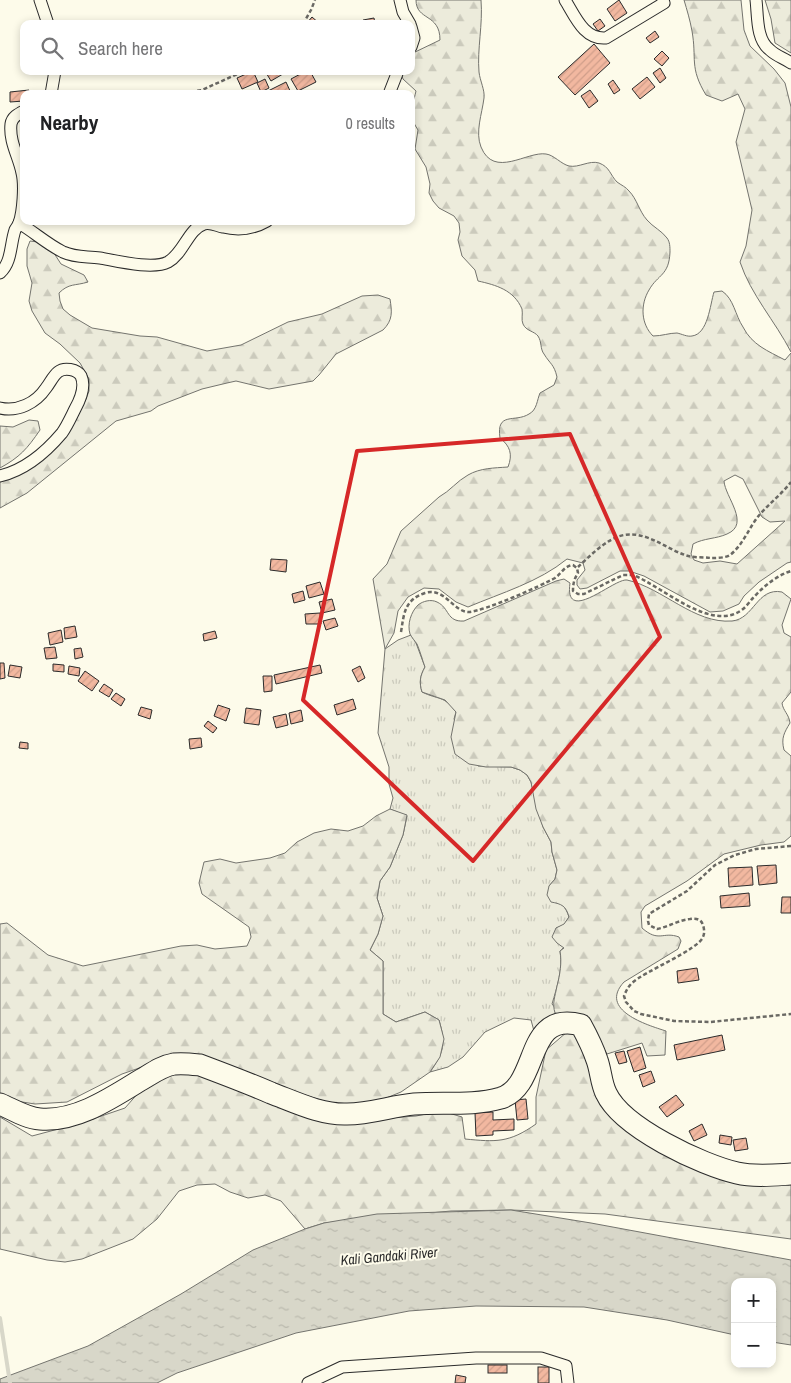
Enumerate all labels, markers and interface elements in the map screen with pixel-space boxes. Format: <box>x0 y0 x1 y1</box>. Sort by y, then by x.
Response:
search box <box>20 20 415 75</box>
icon: search <box>38 34 66 62</box>
text: Search here <box>78 35 163 61</box>
text: Nearby <box>40 108 98 137</box>
text: 0 results <box>345 112 395 134</box>
water label: Kali Gandaki River <box>340 1243 439 1269</box>
map controls <box>731 1278 776 1368</box>
button: + <box>731 1278 776 1323</box>
button: − <box>731 1323 776 1368</box>

